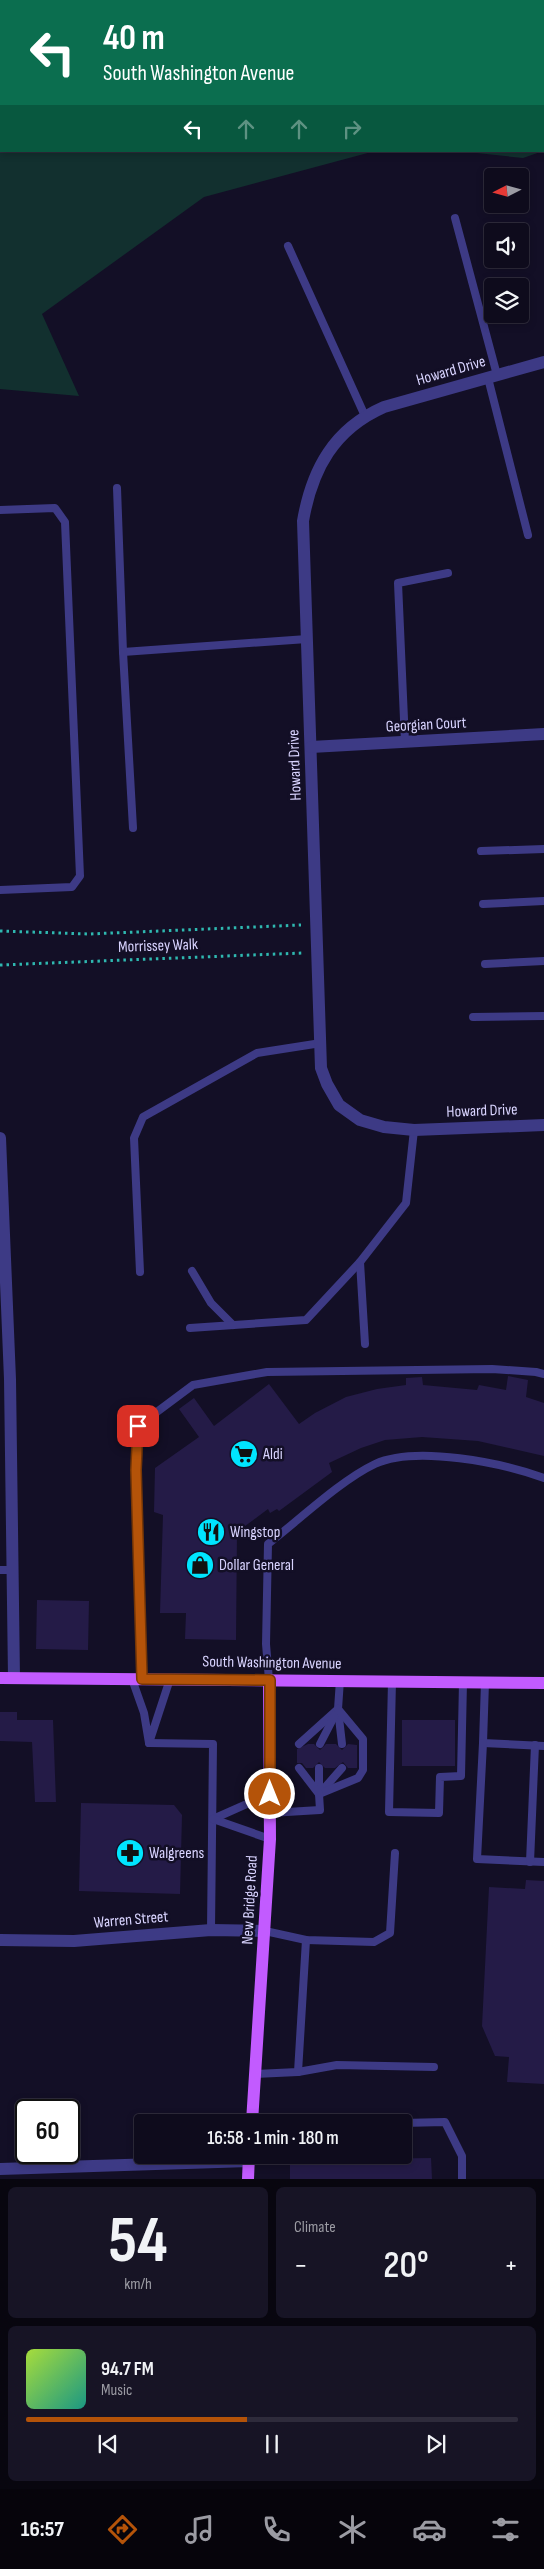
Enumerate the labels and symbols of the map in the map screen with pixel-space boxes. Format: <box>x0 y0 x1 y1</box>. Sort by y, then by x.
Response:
north arrow <box>484 168 529 212</box>
street label: Howard Drive <box>414 352 488 390</box>
street label: Georgian Court <box>385 713 467 737</box>
street label: Howard Drive <box>284 729 306 801</box>
street label: Morrissey Walk <box>118 935 198 957</box>
street label: Howard Drive <box>446 1100 518 1122</box>
pin <box>117 1405 159 1447</box>
supermarket icon: Aldi <box>229 1439 259 1469</box>
place label: Aldi <box>262 1445 283 1464</box>
restaurant icon: Wingstop <box>196 1517 226 1547</box>
place label: Wingstop <box>230 1523 280 1542</box>
shop icon: Dollar General <box>185 1550 215 1580</box>
place label: Dollar General <box>219 1556 294 1575</box>
street label: South Washington Avenue <box>202 1652 342 1674</box>
position arrow <box>243 1767 295 1819</box>
pharmacy icon: Walgreens <box>115 1838 145 1868</box>
place label: Walgreens <box>149 1844 205 1863</box>
street label: New Bridge Road <box>238 1855 262 1945</box>
street label: Warren Street <box>93 1907 169 1933</box>
speed limit sign: 60 <box>15 2099 80 2164</box>

